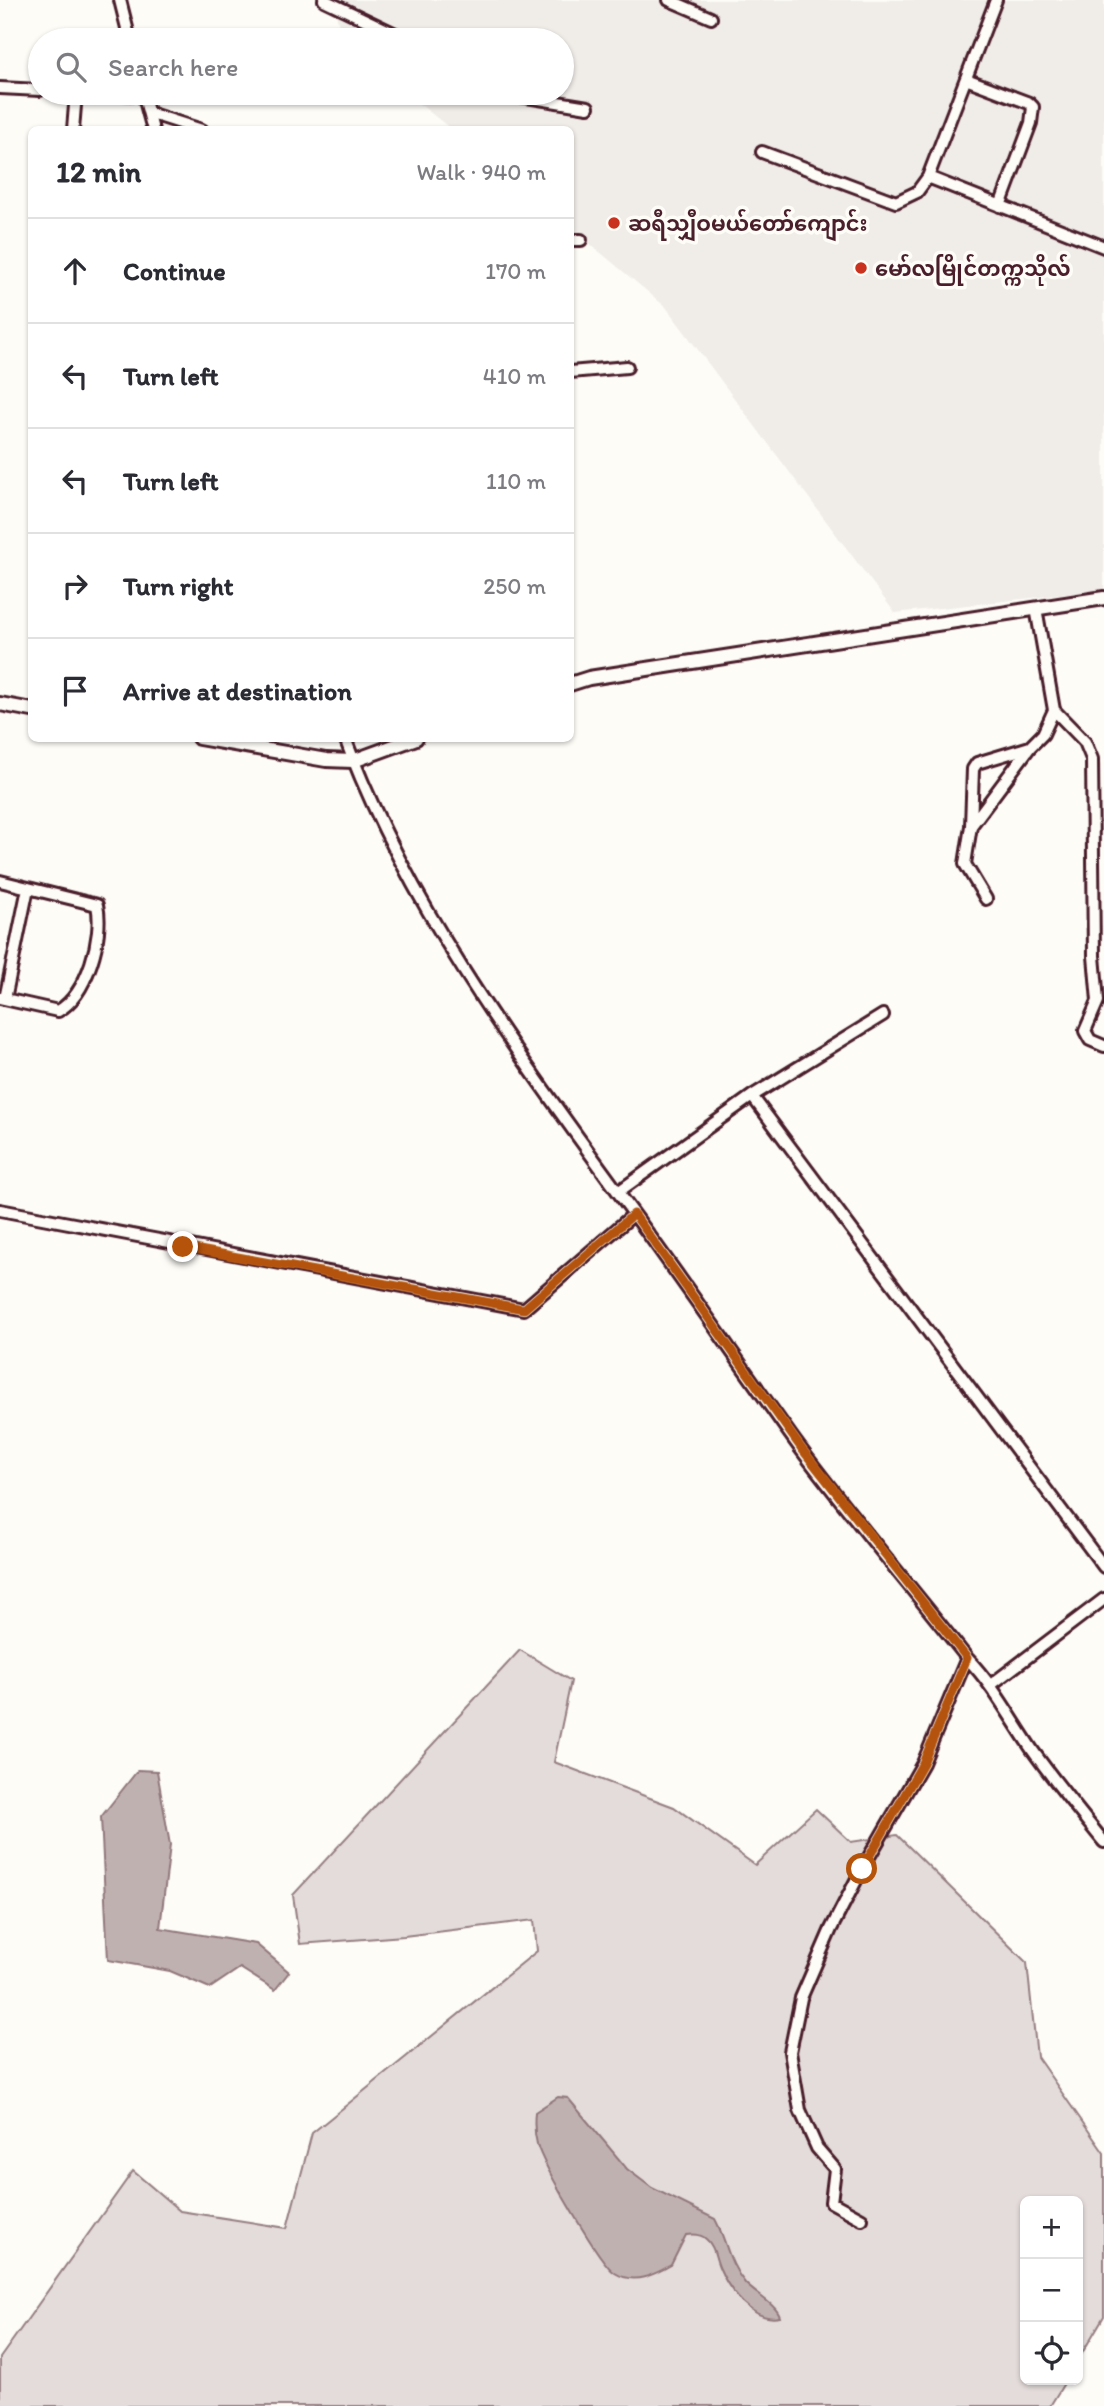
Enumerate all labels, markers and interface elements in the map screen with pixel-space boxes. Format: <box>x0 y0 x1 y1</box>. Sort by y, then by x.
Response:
search box <box>28 28 574 105</box>
icon: search <box>52 48 90 86</box>
text: Search here <box>108 51 238 83</box>
text: 12 min <box>56 153 141 190</box>
text: Walk · 940 m <box>417 158 546 186</box>
place label: ဆရီသျှီဝမယ်တော်ကျောင်း <box>628 208 868 242</box>
marker: ဆရီသျှီဝမယ်တော်ကျောင်း <box>606 215 622 231</box>
icon: ahead <box>56 252 94 290</box>
place label: မော်လမြိုင်တက္ကသိုလ် <box>875 253 1071 287</box>
text: Continue <box>123 255 226 287</box>
text: 170 m <box>485 257 546 285</box>
marker: မော်လမြိုင်တက္ကသိုလ် <box>853 260 869 276</box>
icon: left <box>56 357 94 395</box>
text: Turn left <box>123 360 219 392</box>
text: 410 m <box>483 362 546 390</box>
icon: left <box>56 462 94 500</box>
text: Turn left <box>123 465 219 497</box>
text: 110 m <box>486 467 546 495</box>
icon: right <box>56 567 94 605</box>
text: Turn right <box>123 570 234 602</box>
text: 250 m <box>483 572 546 600</box>
icon: arrive <box>56 672 94 710</box>
text: Arrive at destination <box>123 675 352 707</box>
route end <box>167 1231 198 1262</box>
route start <box>846 1853 877 1884</box>
map controls <box>1020 2196 1083 2385</box>
button: + <box>1020 2196 1083 2259</box>
button: − <box>1020 2259 1083 2322</box>
button: locate <box>1020 2322 1083 2385</box>

